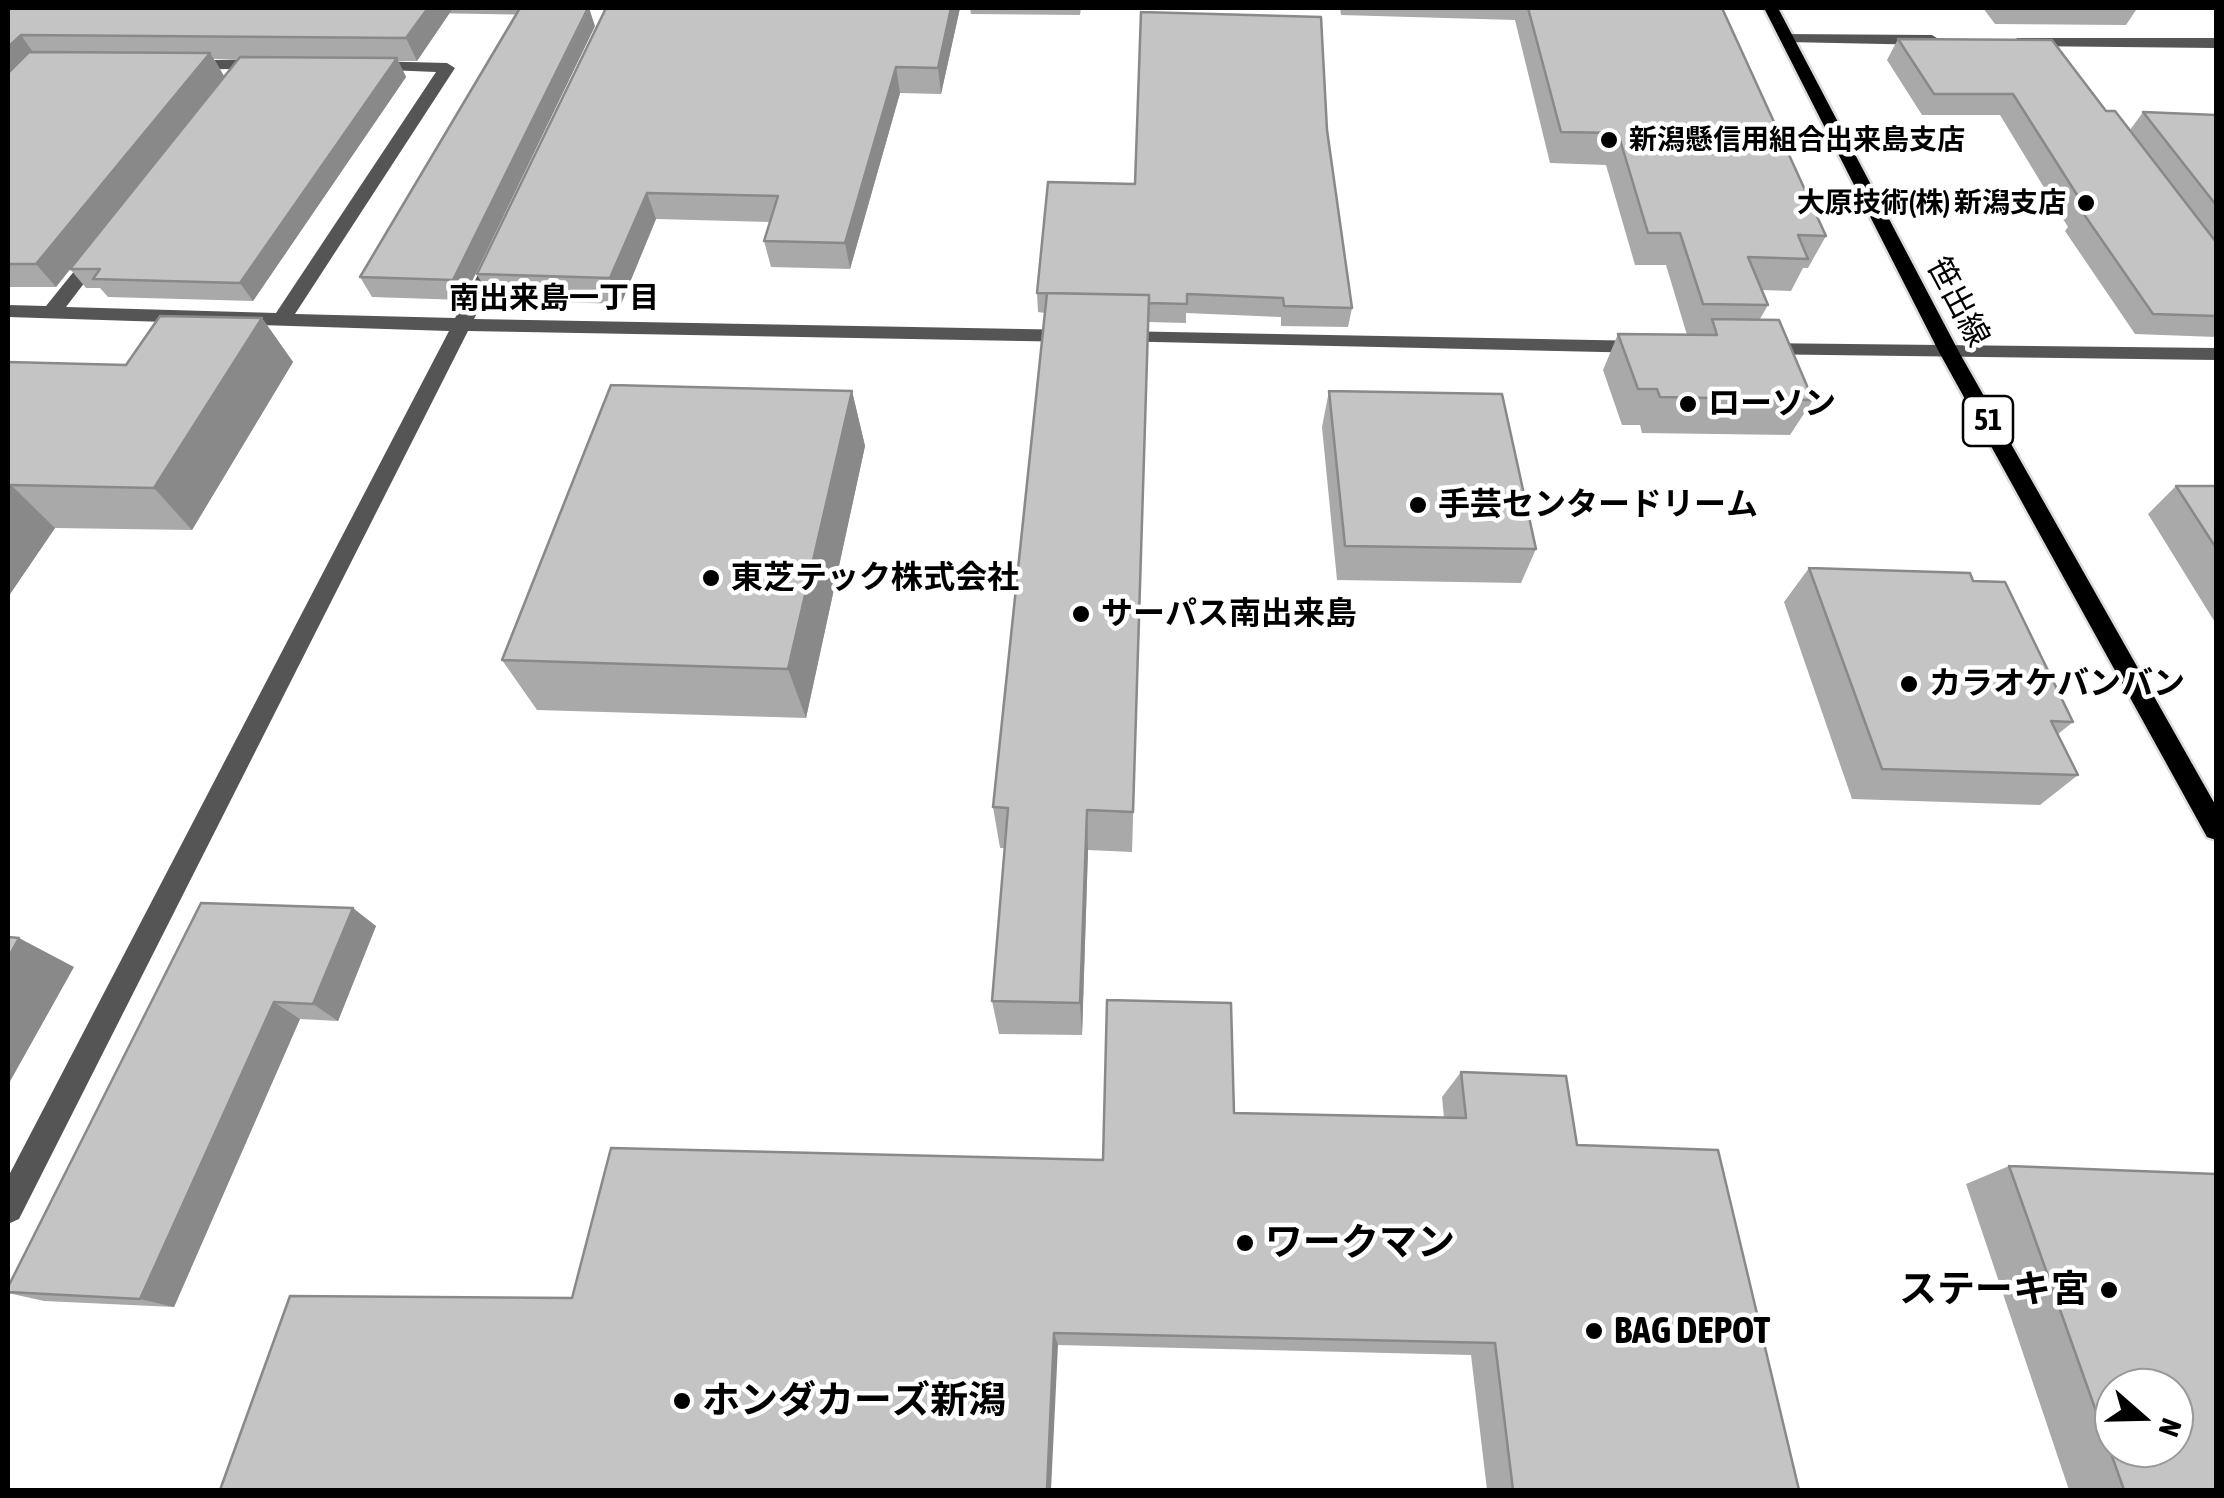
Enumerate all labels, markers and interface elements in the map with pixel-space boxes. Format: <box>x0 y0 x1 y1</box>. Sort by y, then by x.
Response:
place label: 新潟懸信用組合出来島支店 <box>1629 123 1965 157</box>
marker: 新潟懸信用組合出来島支店 <box>1598 129 1620 151</box>
place label: 大原技術(株) 新潟支店 <box>1797 186 2066 220</box>
marker: 大原技術(株) 新潟支店 <box>2075 192 2097 214</box>
street label: 笹出線 <box>1919 251 1997 353</box>
district label: 南出来島一丁目 <box>449 281 659 317</box>
place label: ローソン <box>1708 385 1836 423</box>
marker: ローソン <box>1677 393 1699 415</box>
road number: 51 <box>1963 396 2013 446</box>
place label: 手芸センタードリーム <box>1438 486 1758 524</box>
marker: 手芸センタードリーム <box>1407 494 1429 516</box>
place label: 東芝テック株式会社 <box>731 559 1019 597</box>
marker: 東芝テック株式会社 <box>700 567 722 589</box>
place label: サーパス南出来島 <box>1101 595 1357 633</box>
marker: サーパス南出来島 <box>1070 603 1092 625</box>
place label: カラオケバンバン <box>1929 665 2185 703</box>
marker: カラオケバンバン <box>1898 673 1920 695</box>
place label: ワークマン <box>1265 1220 1455 1266</box>
marker: ワークマン <box>1234 1232 1256 1254</box>
place label: ステーキ宮 <box>1899 1267 2089 1313</box>
marker: ステーキ宮 <box>2098 1279 2120 1301</box>
place label: BAG DEPOT <box>1614 1308 1770 1354</box>
marker: BAG DEPOT <box>1583 1320 1605 1342</box>
north arrow <box>2094 1368 2194 1468</box>
place label: ホンダカーズ新潟 <box>702 1378 1006 1424</box>
marker: ホンダカーズ新潟 <box>671 1390 693 1412</box>
text: N <box>2152 1414 2188 1441</box>

